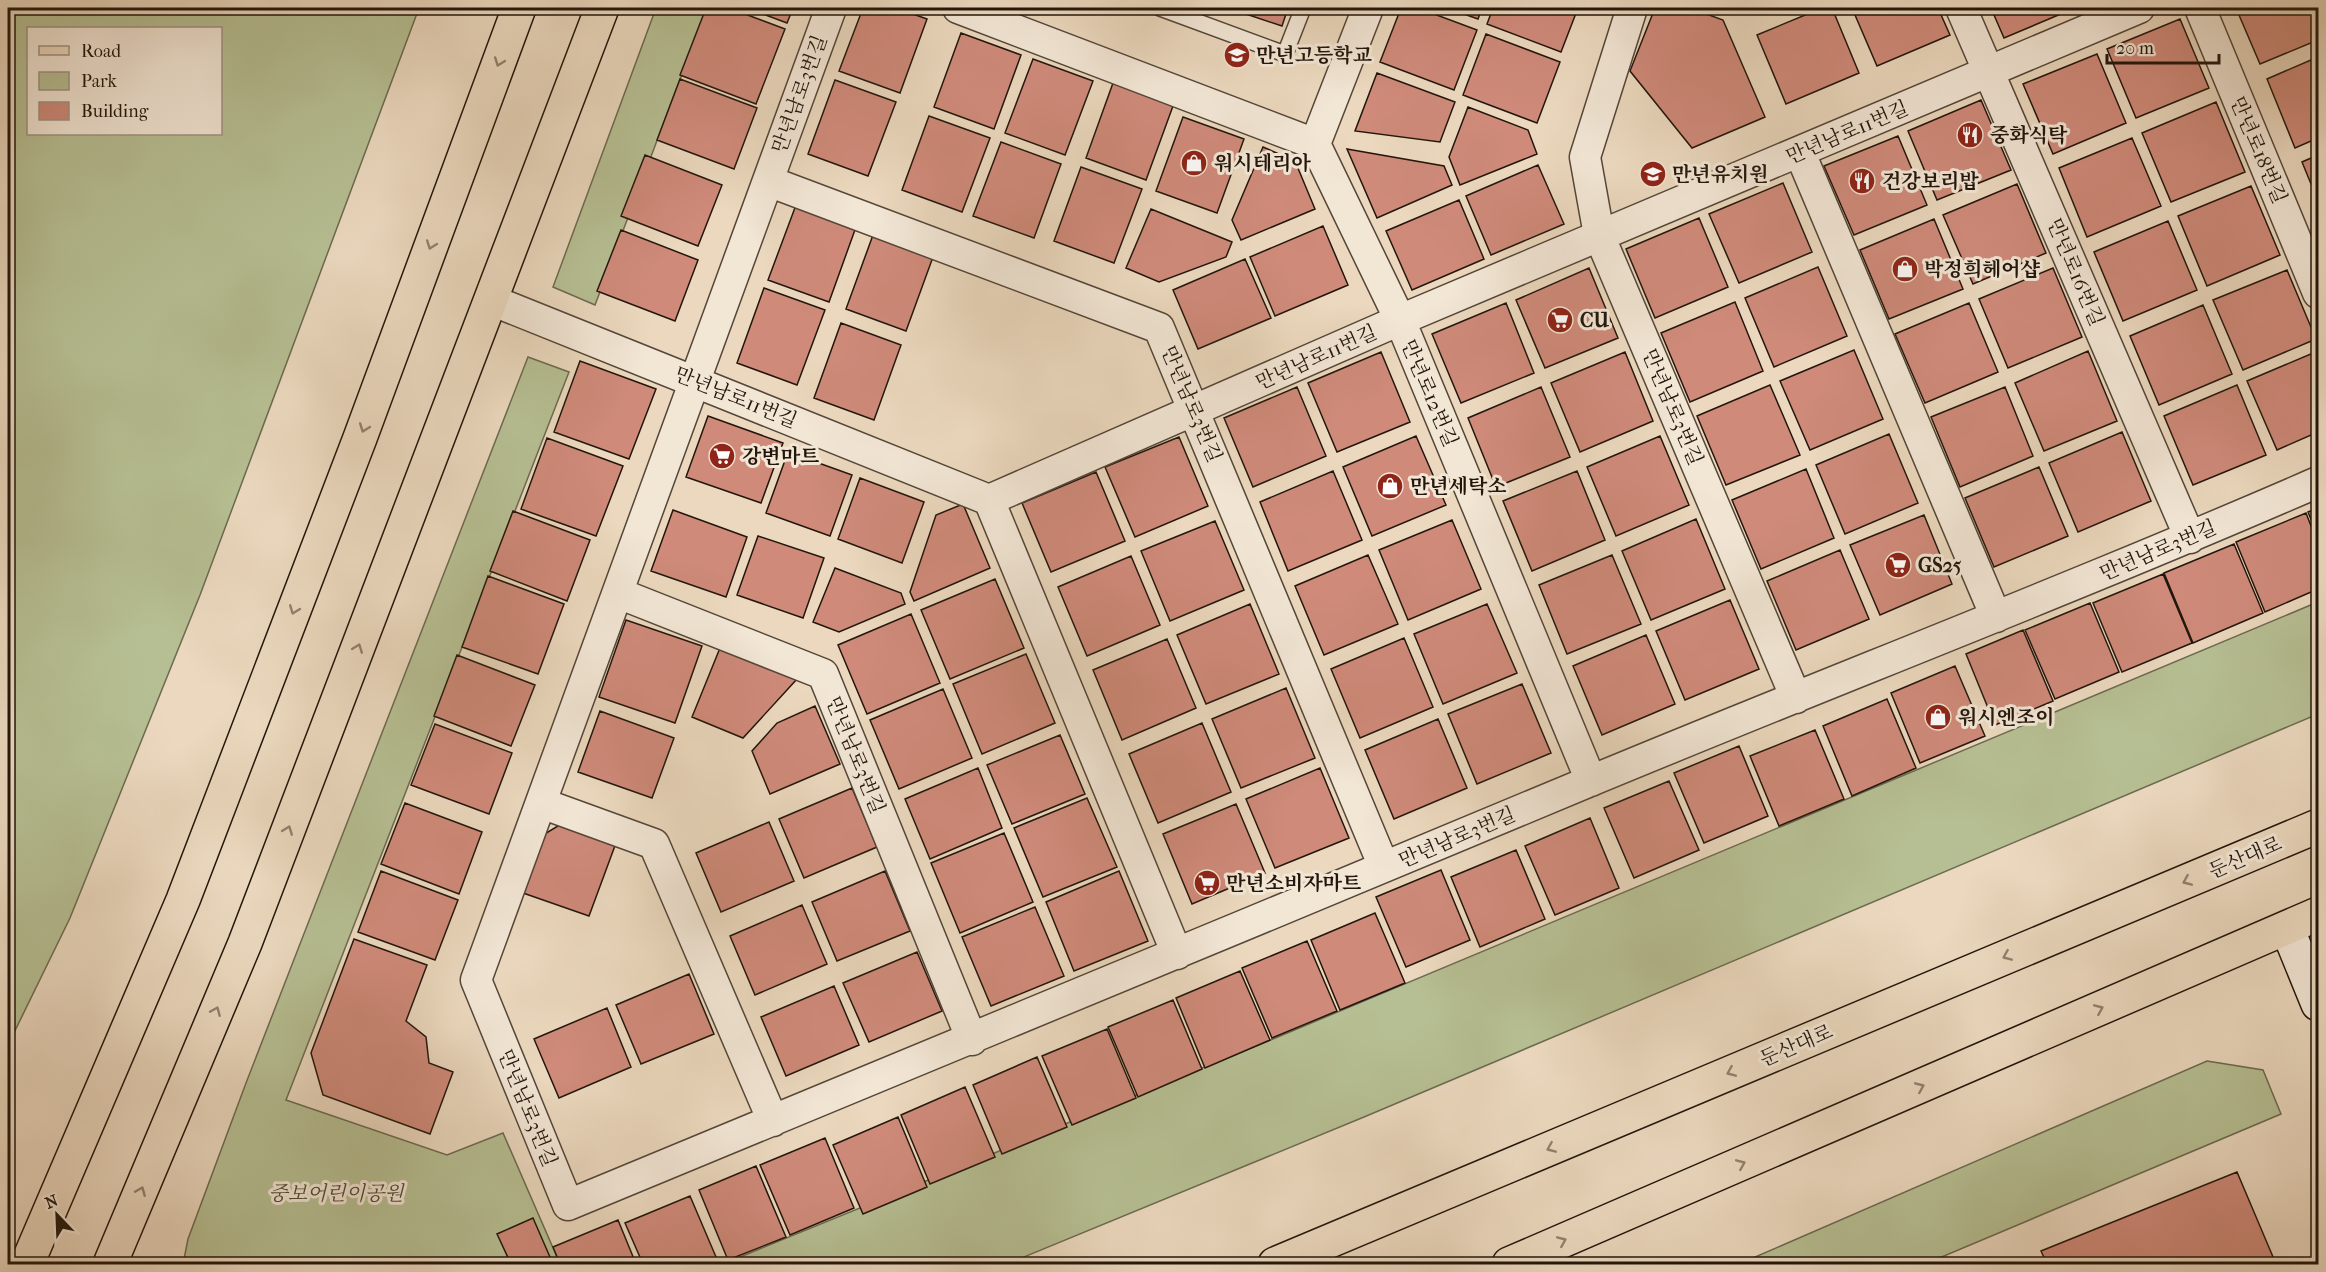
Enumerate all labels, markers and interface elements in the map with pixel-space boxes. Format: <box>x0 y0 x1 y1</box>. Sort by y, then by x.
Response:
legend <box>27 27 222 135</box>
scale bar <box>2107 27 2220 65</box>
street label: 만년남로3번길 <box>767 32 832 156</box>
text: 20 m <box>2116 38 2154 59</box>
school or university icon: 만년고등학교 <box>1222 40 1252 70</box>
text: Road <box>81 41 121 62</box>
place label: 만년고등학교 <box>1256 44 1373 67</box>
one-way arrow <box>494 56 506 67</box>
text: Park <box>81 71 118 92</box>
street label: 만년로18번길 <box>2226 93 2291 207</box>
street label: 만년남로11번길 <box>1783 96 1912 168</box>
text: Building <box>81 101 149 122</box>
restaurant icon: 중화식탁 <box>1955 120 1985 150</box>
place label: 중화식탁 <box>1990 124 2068 147</box>
shop icon: 워시테리아 <box>1179 148 1209 178</box>
place label: 워시테리아 <box>1214 152 1311 175</box>
school or university icon: 만년유치원 <box>1638 159 1668 189</box>
place label: 만년유치원 <box>1672 163 1769 186</box>
restaurant icon: 건강보리밥 <box>1847 166 1877 196</box>
place label: 건강보리밥 <box>1882 170 1979 193</box>
street label: 만년로16번길 <box>2043 215 2108 329</box>
one-way arrow <box>426 239 439 250</box>
shop icon: 박정희헤어샵 <box>1890 254 1920 284</box>
place label: 박정희헤어샵 <box>1924 258 2041 281</box>
supermarket icon: CU <box>1545 305 1575 335</box>
place label: CU <box>1580 309 1609 332</box>
street label: 만년남로11번길 <box>1252 320 1380 394</box>
street label: 만년로12번길 <box>1397 336 1462 450</box>
street label: 만년남로3번길 <box>1157 343 1226 466</box>
street label: 만년남로3번길 <box>1638 346 1707 469</box>
street label: 만년남로11번길 <box>671 362 800 433</box>
one-way arrow <box>359 422 371 433</box>
supermarket icon: 강변마트 <box>707 441 737 471</box>
place label: 강변마트 <box>742 445 819 468</box>
shop icon: 만년세탁소 <box>1375 471 1405 501</box>
place label: 만년세탁소 <box>1410 475 1507 498</box>
street label: 만년남로3번길 <box>2097 516 2220 585</box>
supermarket icon: GS25 <box>1883 550 1913 580</box>
place label: GS25 <box>1918 554 1962 577</box>
one-way arrow <box>289 604 301 615</box>
one-way arrow <box>350 643 363 654</box>
street label: 만년남로3번길 <box>822 693 889 817</box>
shop icon: 워시엔조이 <box>1923 702 1953 732</box>
place label: 워시엔조이 <box>1958 706 2055 729</box>
street label: 만년남로3번길 <box>1396 803 1519 872</box>
one-way arrow <box>281 825 293 836</box>
street label: 둔산대로 <box>2205 832 2285 883</box>
supermarket icon: 만년소비자마트 <box>1192 868 1222 898</box>
place label: 만년소비자마트 <box>1226 872 1361 895</box>
one-way arrow <box>2182 874 2193 886</box>
one-way arrow <box>2003 949 2014 961</box>
one-way arrow <box>2093 1004 2104 1016</box>
one-way arrow <box>209 1007 221 1018</box>
street label: 둔산대로 <box>1756 1020 1836 1071</box>
street label: 만년남로3번길 <box>494 1046 561 1170</box>
one-way arrow <box>1726 1065 1737 1077</box>
one-way arrow <box>1914 1082 1925 1094</box>
one-way arrow <box>1546 1141 1557 1153</box>
one-way arrow <box>1735 1159 1746 1171</box>
park label: 중보어린이공원 <box>268 1182 405 1205</box>
north arrow <box>27 1185 87 1245</box>
one-way arrow <box>134 1186 146 1197</box>
text: N <box>42 1190 61 1213</box>
one-way arrow <box>1556 1237 1567 1249</box>

